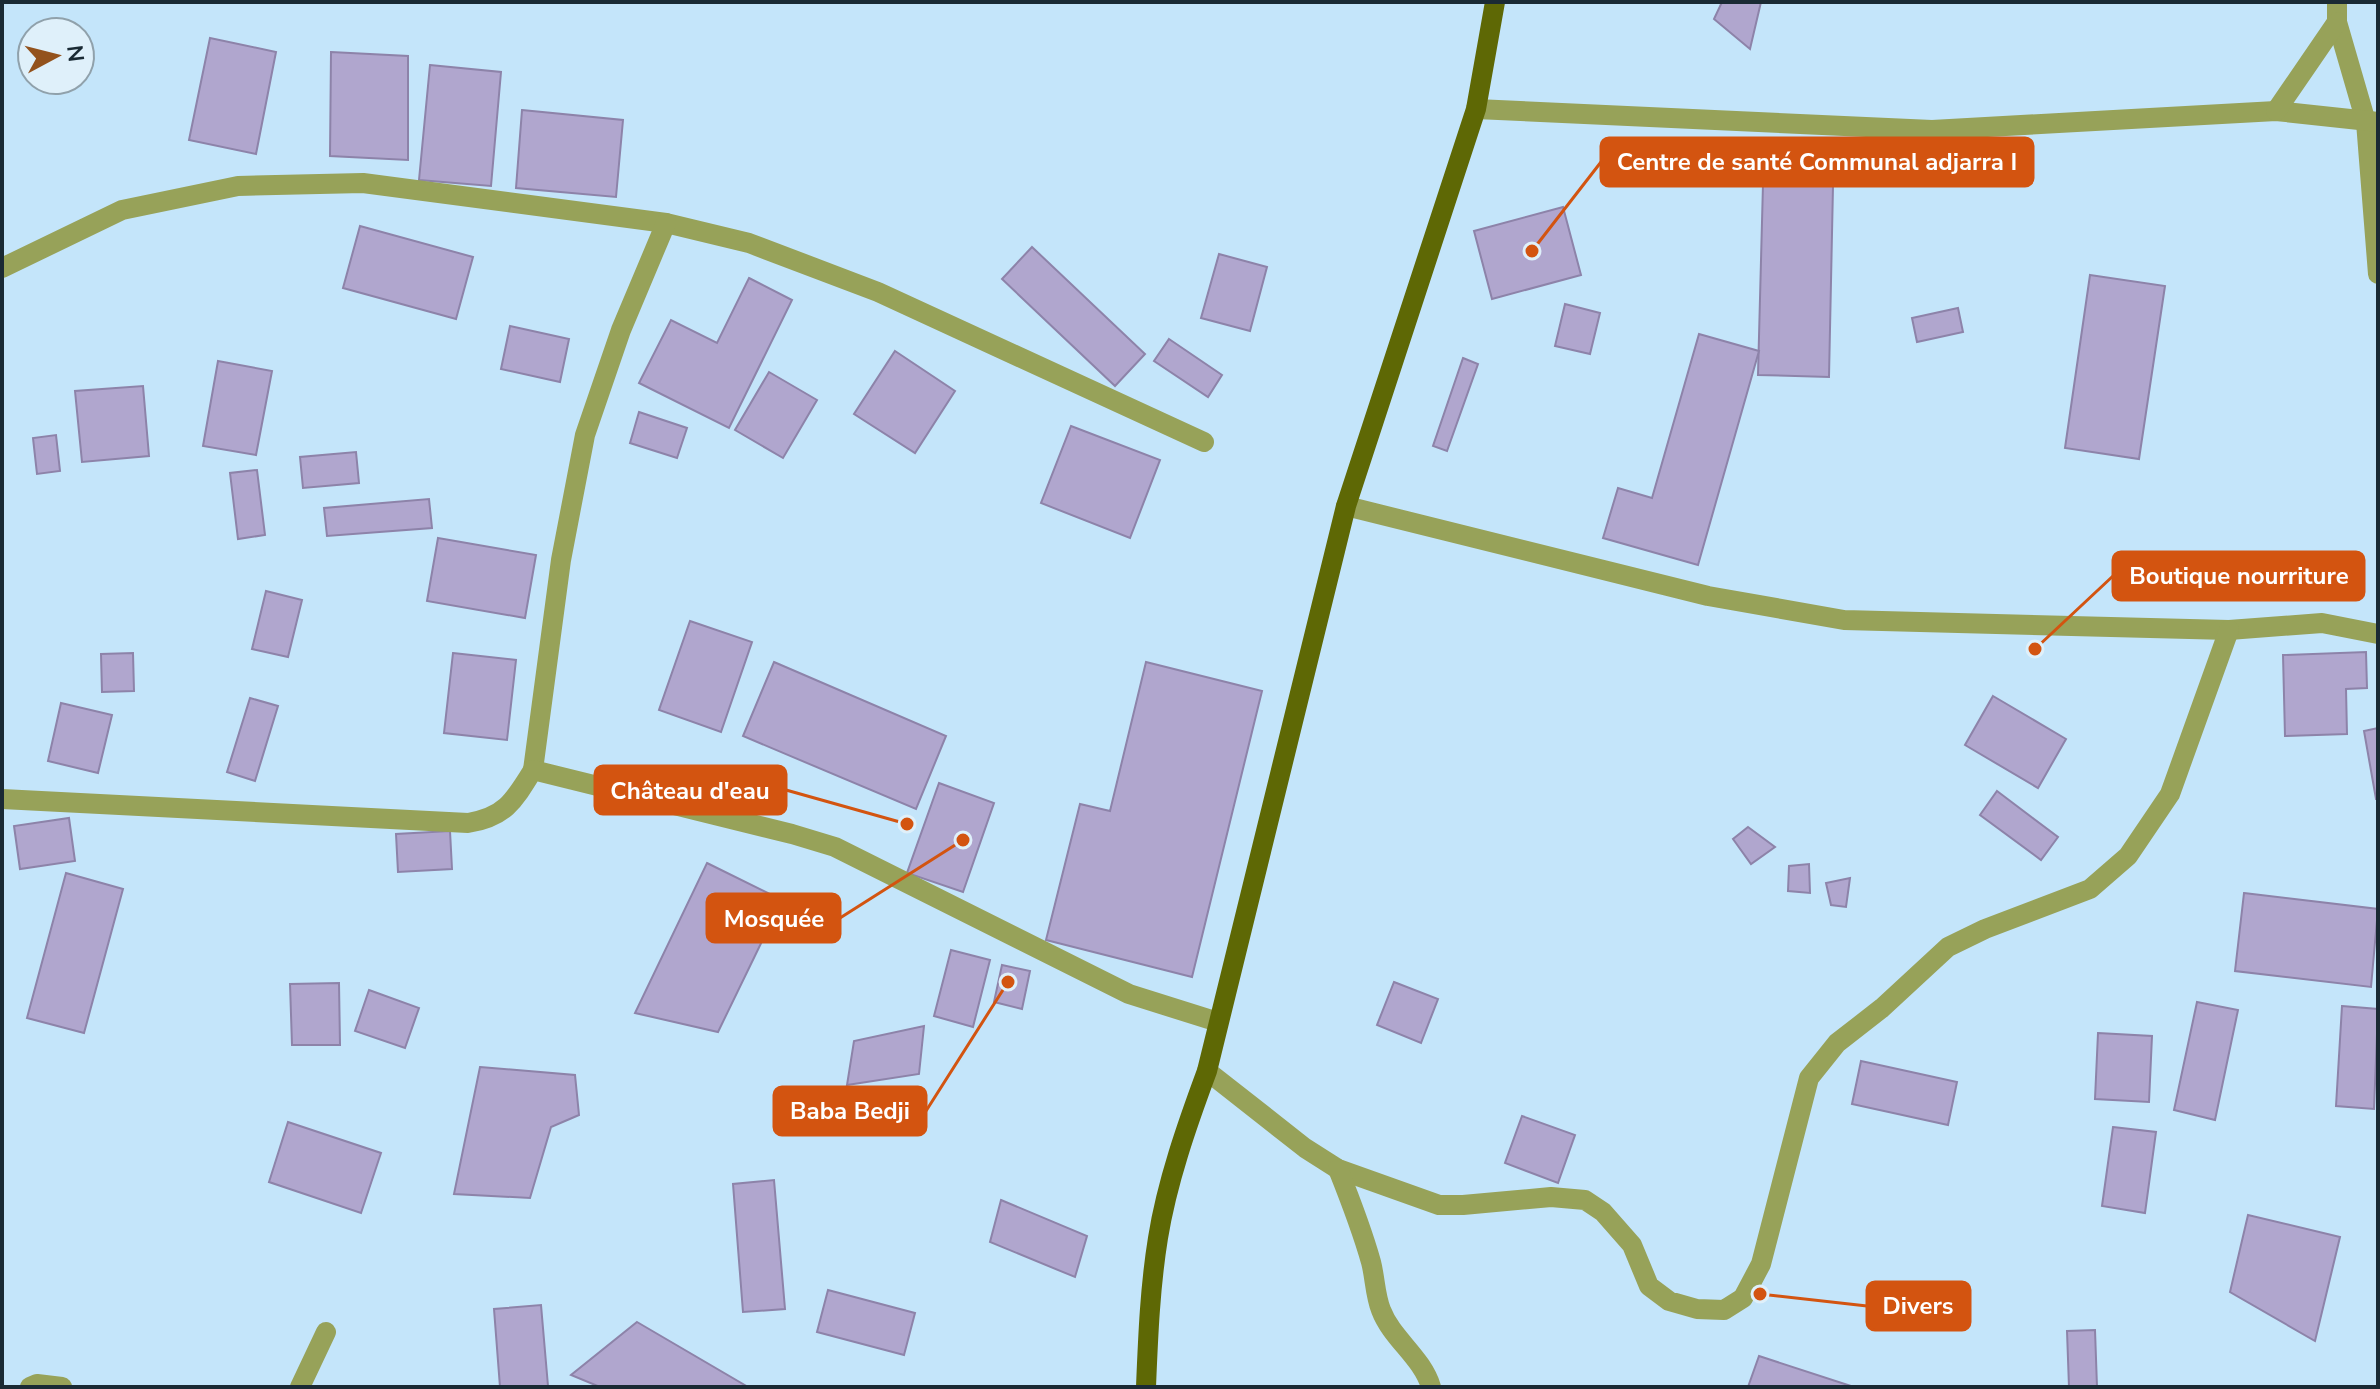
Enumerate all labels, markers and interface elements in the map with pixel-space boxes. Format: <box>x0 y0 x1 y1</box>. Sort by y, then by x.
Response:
north arrow <box>16 16 96 96</box>
text: N <box>59 44 91 64</box>
callout: Centre de santé Communal adjarra I <box>1601 138 2033 186</box>
text: Centre de santé Communal adjarra I <box>1617 146 2017 178</box>
callout: Boutique nourriture <box>2113 552 2364 600</box>
text: Boutique nourriture <box>2129 560 2349 592</box>
callout: Château d'eau <box>595 766 786 814</box>
text: Château d'eau <box>610 775 770 807</box>
callout: Mosquée <box>707 894 840 942</box>
text: Mosquée <box>724 903 824 935</box>
callout: Baba Bedji <box>774 1087 926 1135</box>
text: Baba Bedji <box>790 1095 910 1127</box>
callout: Divers <box>1867 1282 1970 1330</box>
text: Divers <box>1883 1290 1953 1322</box>

